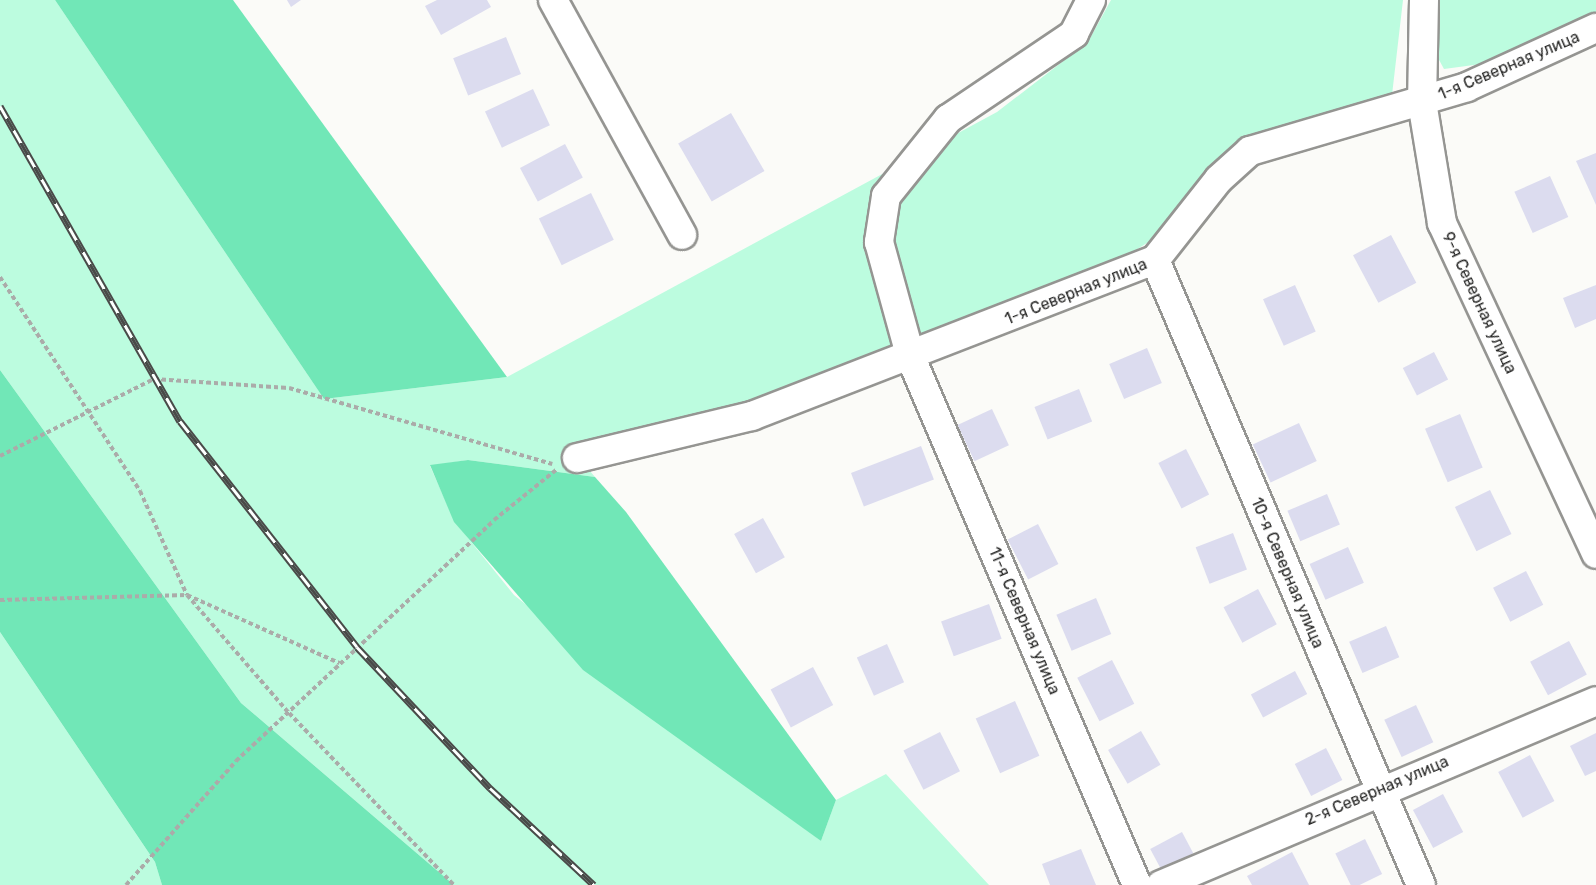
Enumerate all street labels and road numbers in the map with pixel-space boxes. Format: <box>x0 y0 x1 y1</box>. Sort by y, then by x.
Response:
street label: 1-я Северная улица <box>1435 28 1583 104</box>
street label: 9-я Северная улица <box>1438 229 1520 377</box>
street label: 1-я Северная улица <box>1002 255 1150 329</box>
street label: 10-я Северная улица <box>1247 495 1327 651</box>
street label: 11-я Северная улица <box>984 544 1064 698</box>
street label: 2-я Северная улица <box>1302 752 1452 830</box>

